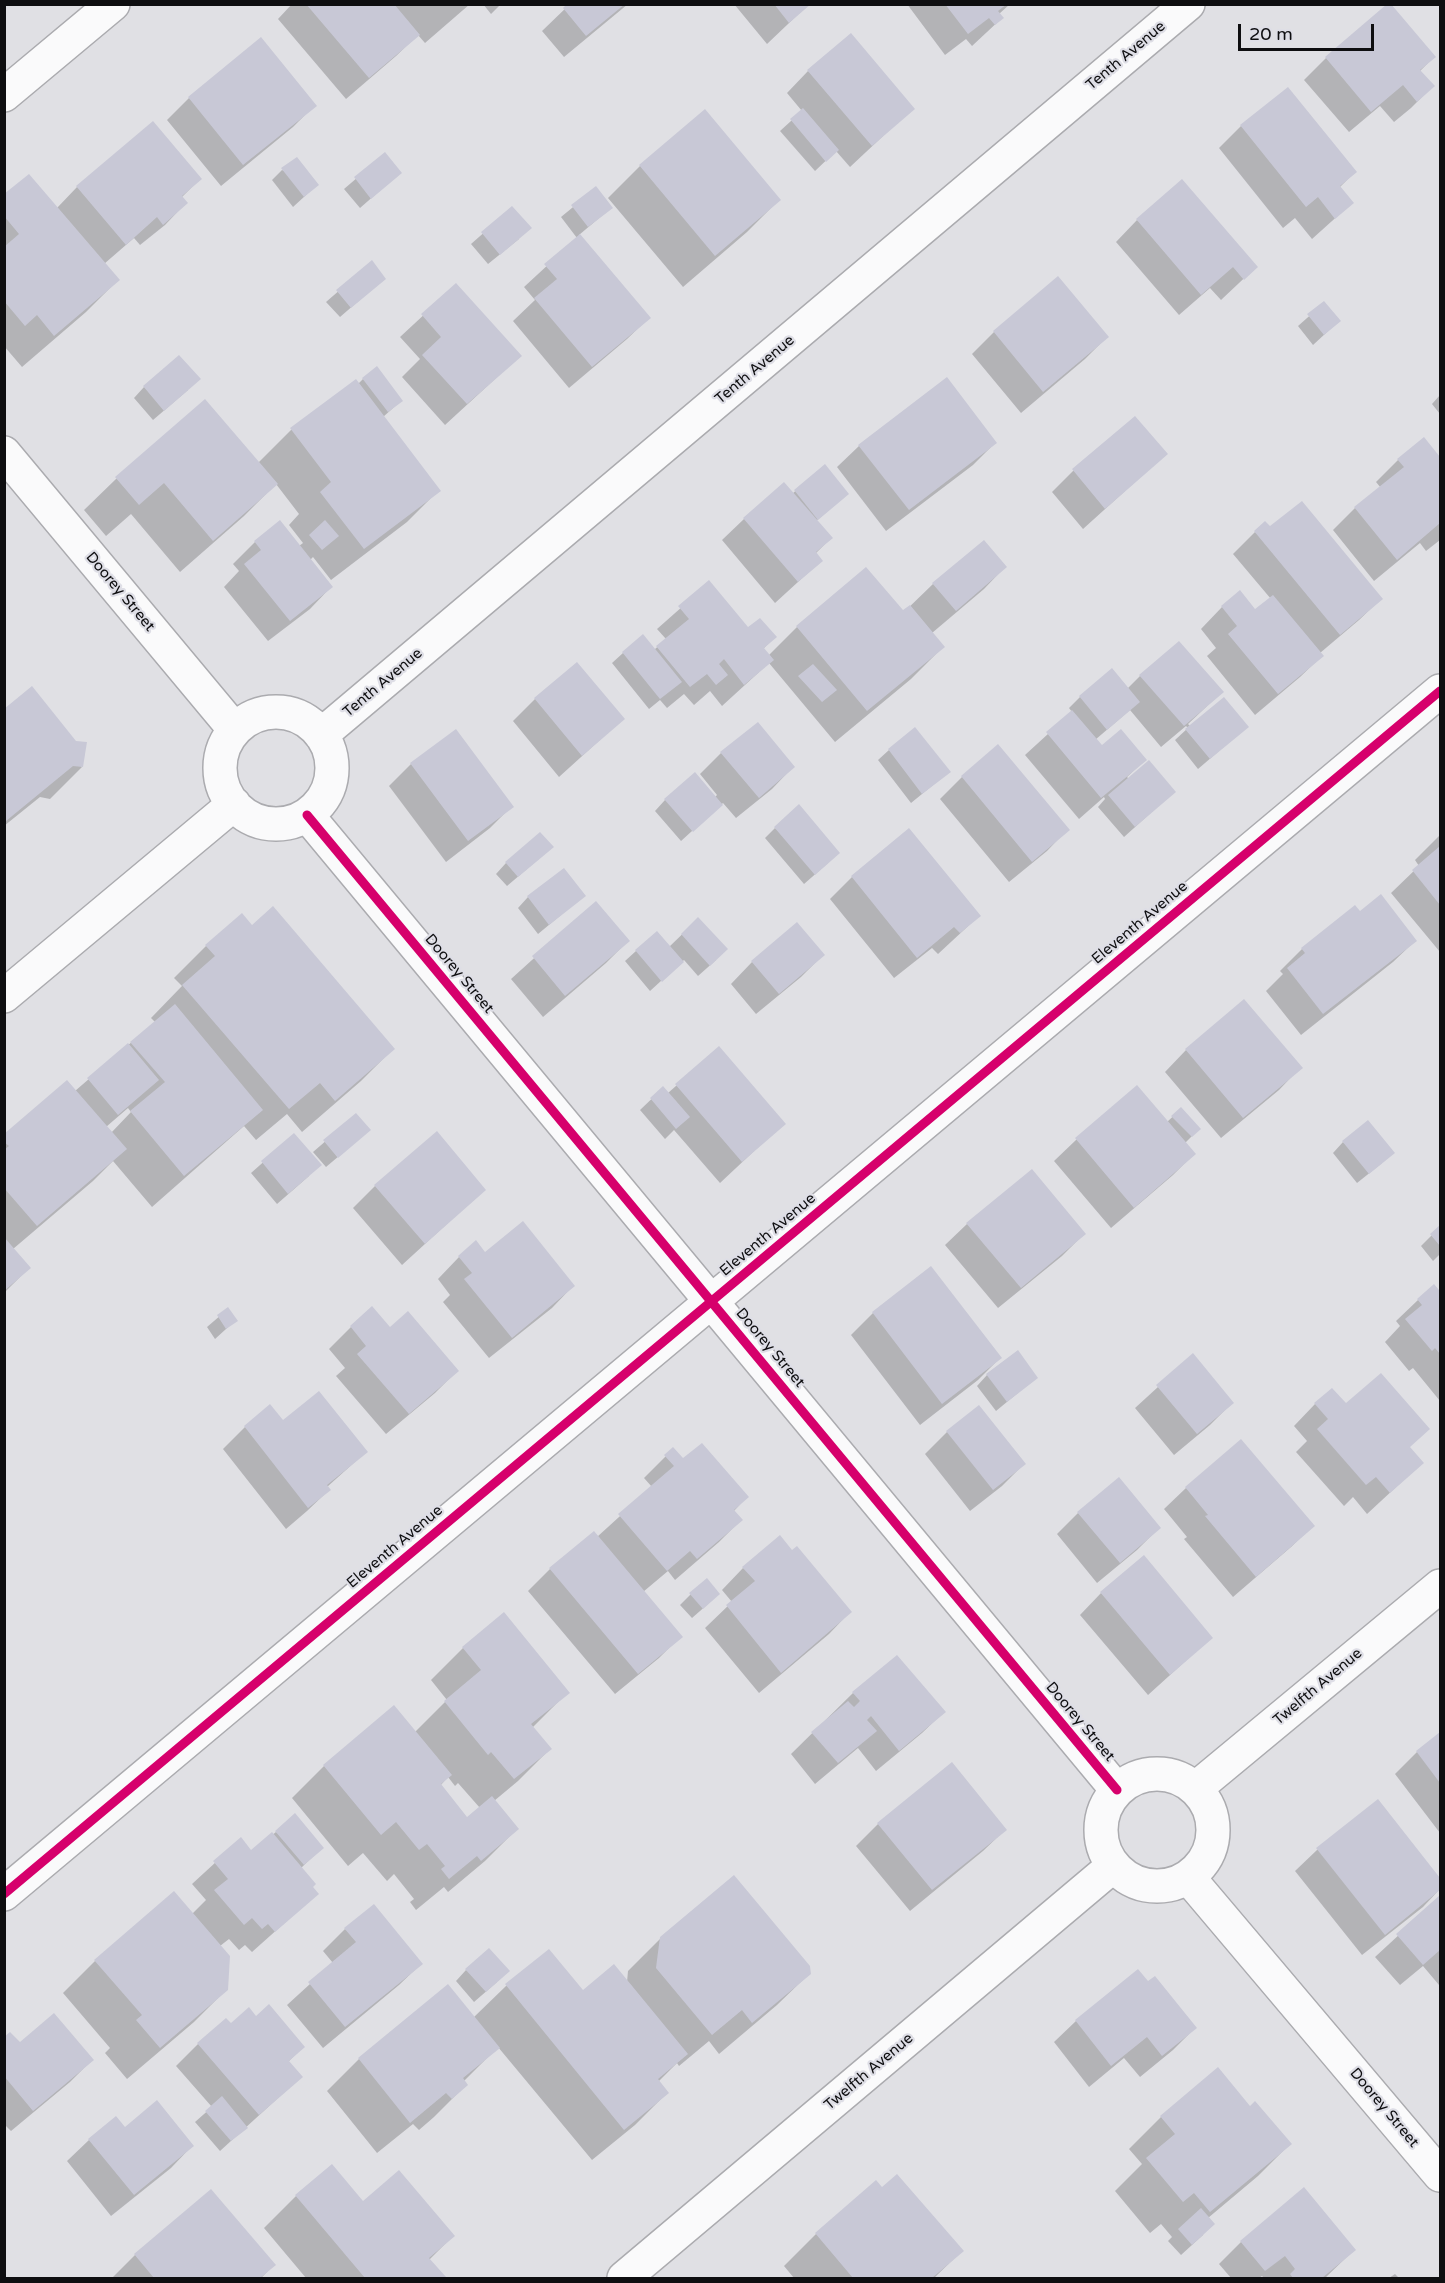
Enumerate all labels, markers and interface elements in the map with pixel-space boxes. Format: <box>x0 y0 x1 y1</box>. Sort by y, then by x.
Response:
scale bar <box>1241 12 1378 50</box>
street label: Tenth Avenue <box>1083 18 1169 94</box>
text: 20 m <box>1249 23 1293 45</box>
street label: Tenth Avenue <box>712 332 798 408</box>
street label: Doorey Street <box>82 549 158 635</box>
street label: Tenth Avenue <box>340 645 426 721</box>
street label: Eleventh Avenue <box>1088 878 1192 968</box>
street label: Doorey Street <box>421 931 497 1017</box>
street label: Eleventh Avenue <box>716 1190 820 1280</box>
street label: Doorey Street <box>732 1305 808 1391</box>
street label: Eleventh Avenue <box>343 1502 447 1592</box>
street label: Twelfth Avenue <box>1270 1645 1366 1729</box>
street label: Doorey Street <box>1042 1679 1118 1765</box>
street label: Twelfth Avenue <box>821 2030 917 2114</box>
street label: Doorey Street <box>1346 2065 1422 2151</box>

